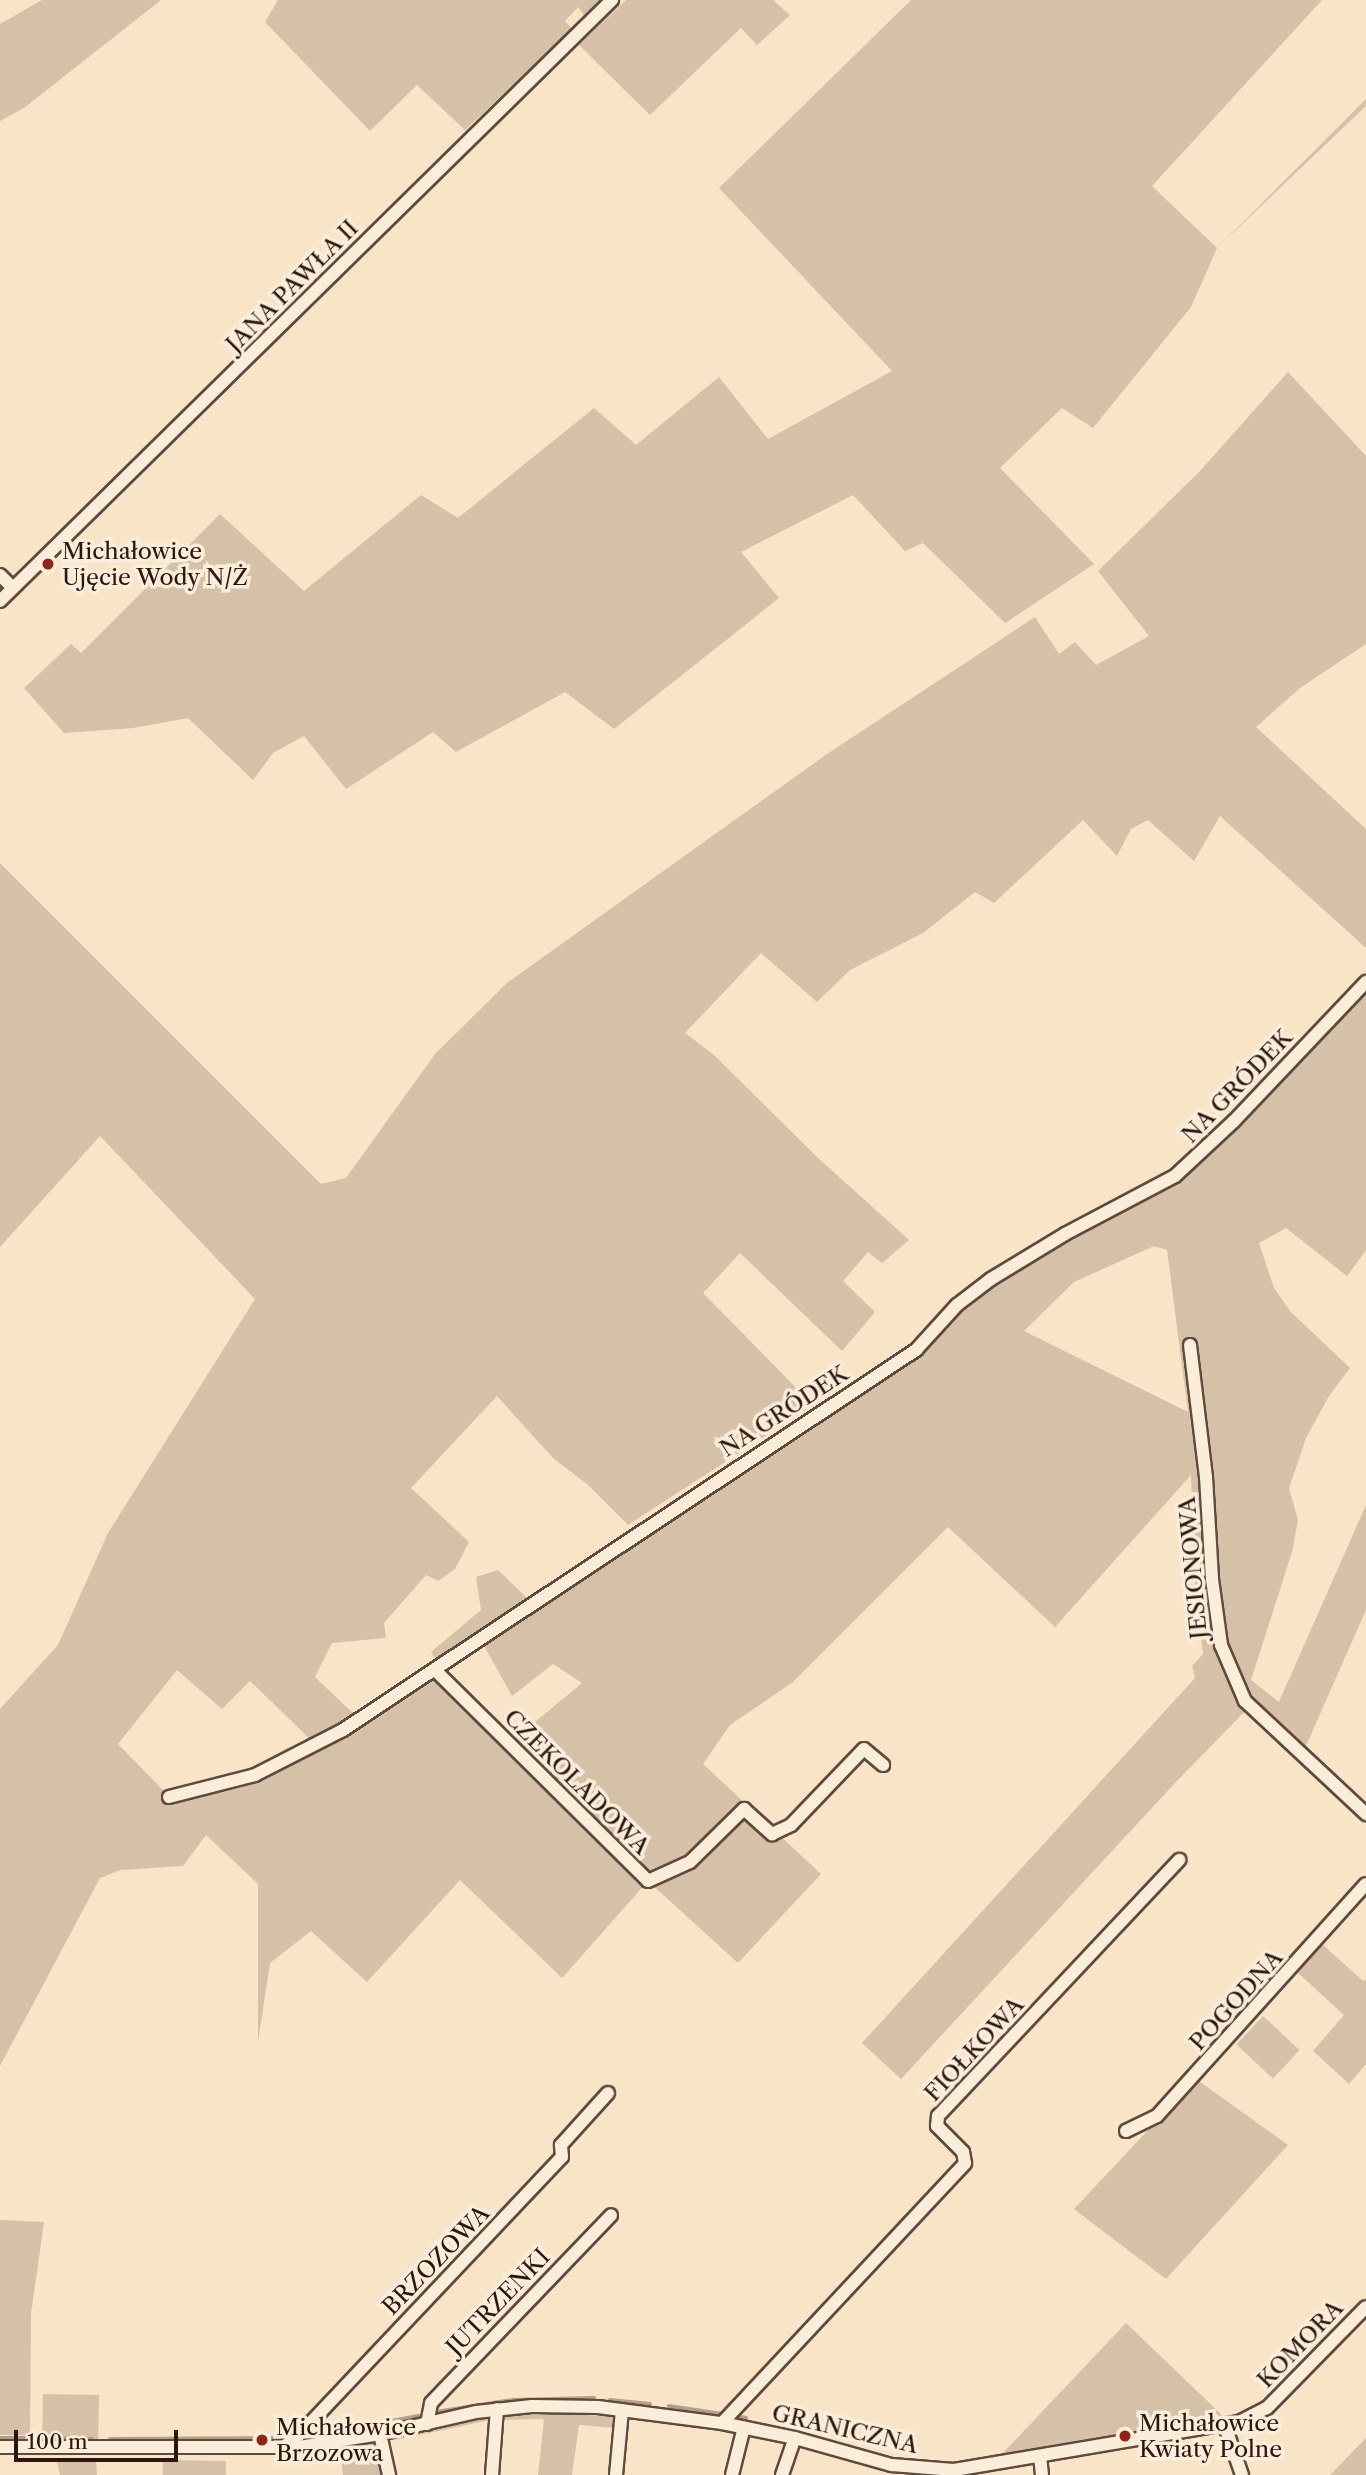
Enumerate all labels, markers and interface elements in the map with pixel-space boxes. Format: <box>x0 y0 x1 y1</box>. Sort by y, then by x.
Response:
street label: JANA PAWŁA II <box>220 214 364 358</box>
place label: Michałowice Ujęcie Wody N/Ż <box>62 537 250 591</box>
marker: Michałowice Ujęcie Wody N/Ż <box>40 556 56 572</box>
street label: NA GRÓDEK <box>1176 1023 1298 1149</box>
street label: NA GRÓDEK <box>714 1359 854 1463</box>
street label: JESIONOWA <box>1173 1496 1213 1640</box>
street label: CZEKOLADOWA <box>499 1704 655 1860</box>
street label: POGODNA <box>1184 1944 1288 2056</box>
street label: FIOŁKOWA <box>919 1991 1029 2107</box>
street label: BRZOZOWA <box>377 2199 495 2321</box>
street label: JUTRZENKI <box>440 2243 556 2361</box>
street label: KOMORA <box>1251 2294 1349 2394</box>
street label: GRANICZNA <box>769 2399 921 2459</box>
place label: Michałowice Kwiaty Polne <box>1139 2409 1283 2463</box>
place label: Michałowice Brzozowa <box>276 2413 416 2467</box>
scale bar <box>18 2416 182 2460</box>
marker: Michałowice Kwiaty Polne <box>1117 2428 1133 2444</box>
text: 100 m <box>27 2429 88 2454</box>
marker: Michałowice Brzozowa <box>254 2432 270 2448</box>

